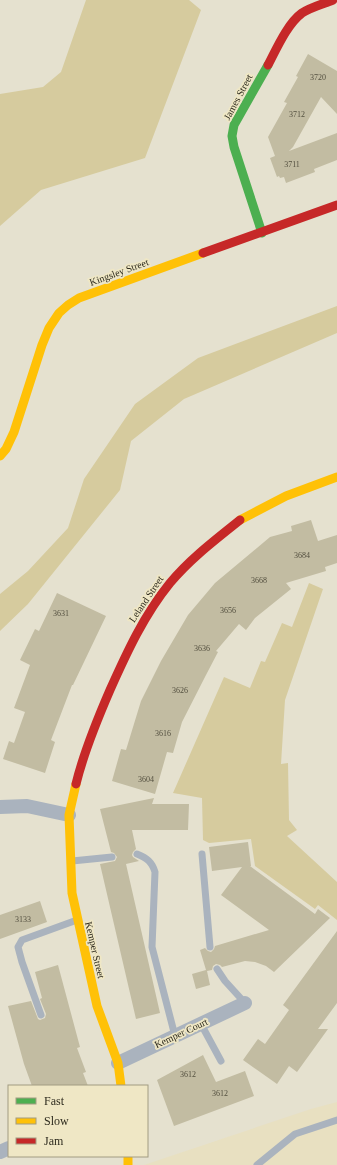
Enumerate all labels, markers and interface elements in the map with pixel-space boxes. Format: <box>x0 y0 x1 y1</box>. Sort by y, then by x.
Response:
street label: James Street <box>221 72 255 122</box>
house number: 3720 <box>310 73 326 82</box>
house number: 3712 <box>289 110 305 119</box>
house number: 3711 <box>284 160 300 169</box>
street label: Kingsley Street <box>88 256 150 288</box>
house number: 3684 <box>294 551 310 560</box>
street label: Leland Street <box>126 574 166 624</box>
house number: 3668 <box>251 576 267 585</box>
house number: 3656 <box>220 606 236 615</box>
house number: 3631 <box>53 609 69 618</box>
house number: 3636 <box>194 644 210 653</box>
house number: 3626 <box>172 686 188 695</box>
house number: 3616 <box>155 729 171 738</box>
house number: 3604 <box>138 775 154 784</box>
house number: 3133 <box>15 915 31 924</box>
street label: Kemper Street <box>83 920 107 980</box>
street label: Kemper Court <box>153 1016 210 1050</box>
house number: 3612 <box>180 1070 196 1079</box>
legend <box>8 1085 148 1157</box>
house number: 3612 <box>212 1089 228 1098</box>
text: Fast <box>44 1094 65 1108</box>
text: Slow <box>44 1114 69 1128</box>
text: Jam <box>44 1134 64 1148</box>

